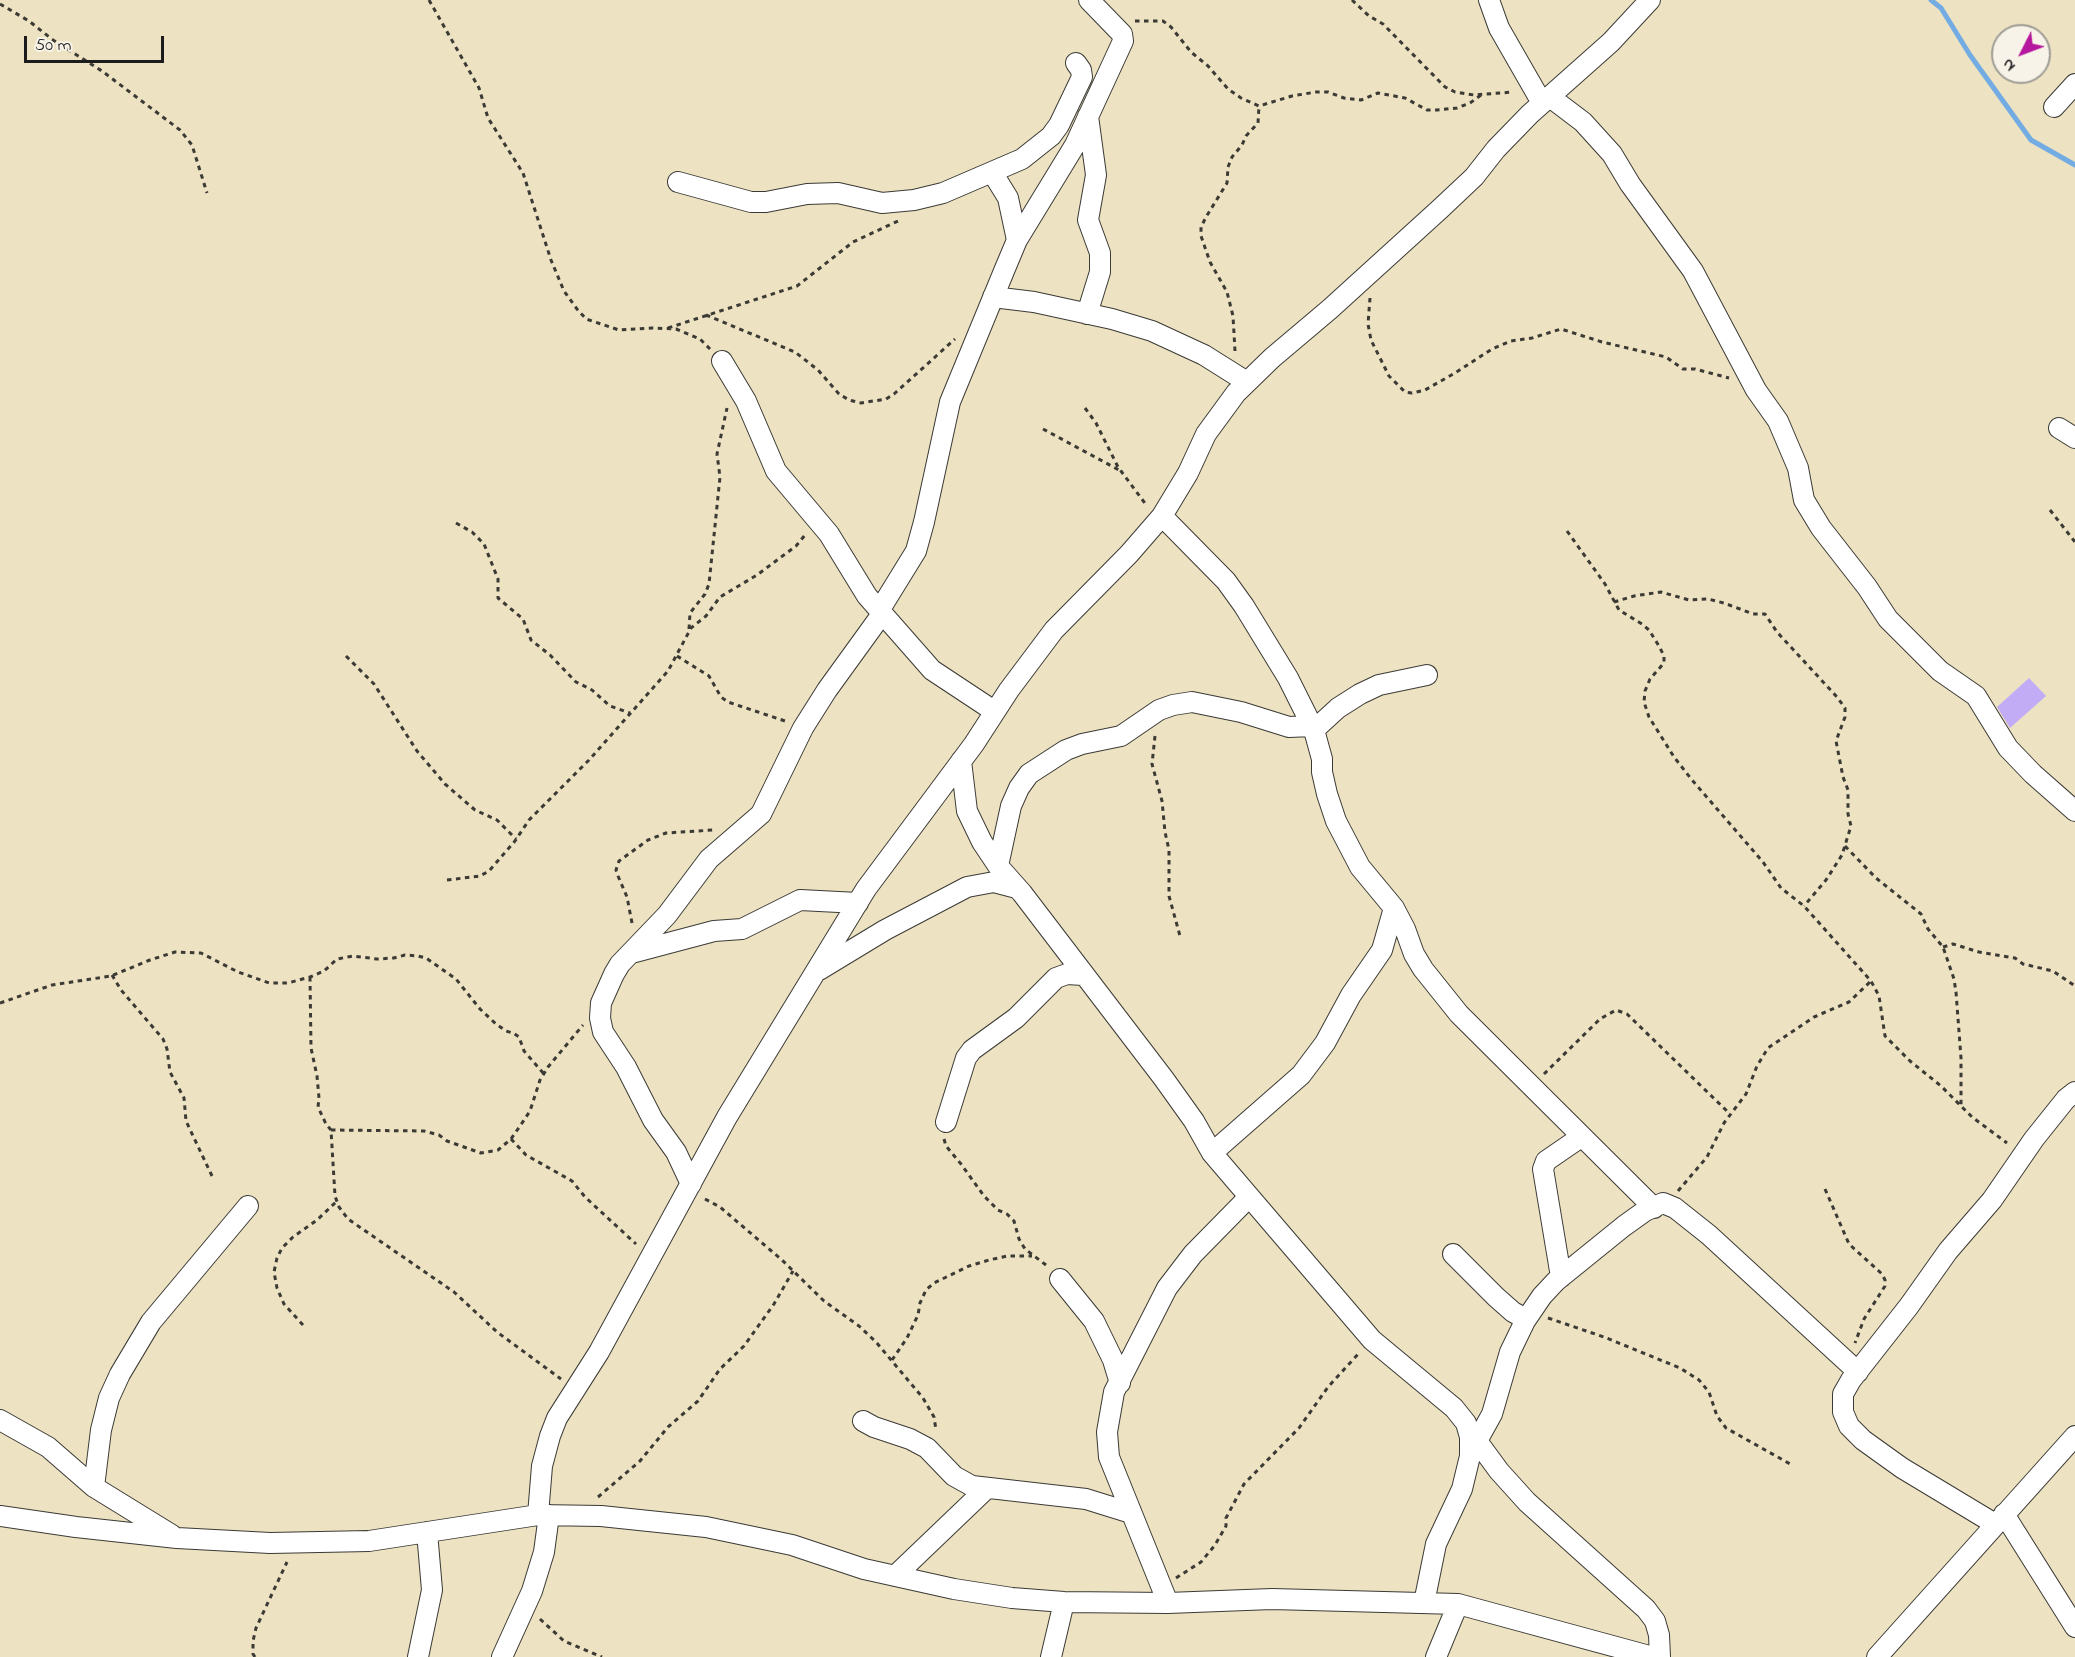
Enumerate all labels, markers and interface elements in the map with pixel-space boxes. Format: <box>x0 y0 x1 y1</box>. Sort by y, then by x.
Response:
scale bar <box>27 24 166 62</box>
north arrow <box>1991 24 2051 84</box>
text: 50 m <box>35 33 72 59</box>
text: N <box>1997 53 2022 77</box>

